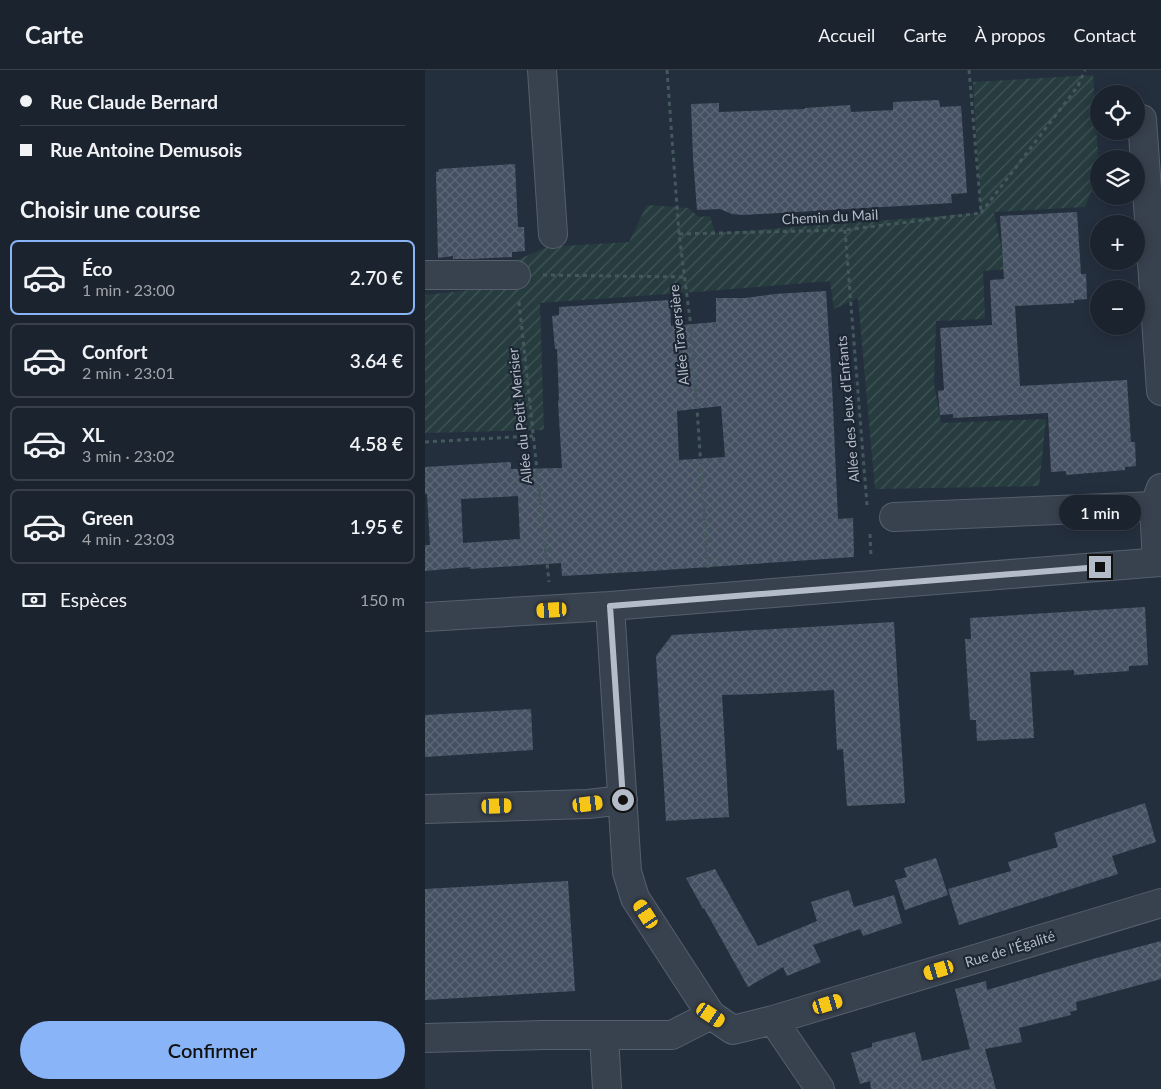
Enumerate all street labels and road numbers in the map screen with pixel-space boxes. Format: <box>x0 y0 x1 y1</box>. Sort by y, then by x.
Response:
street label: Chemin du Mail <box>781 205 879 228</box>
street label: Allée Traversière <box>665 284 692 386</box>
street label: Allée des Jeux d'Enfants <box>833 335 862 483</box>
street label: Allée du Petit Merisier <box>504 347 535 485</box>
street label: Rue de l'Égalité <box>963 927 1057 970</box>

